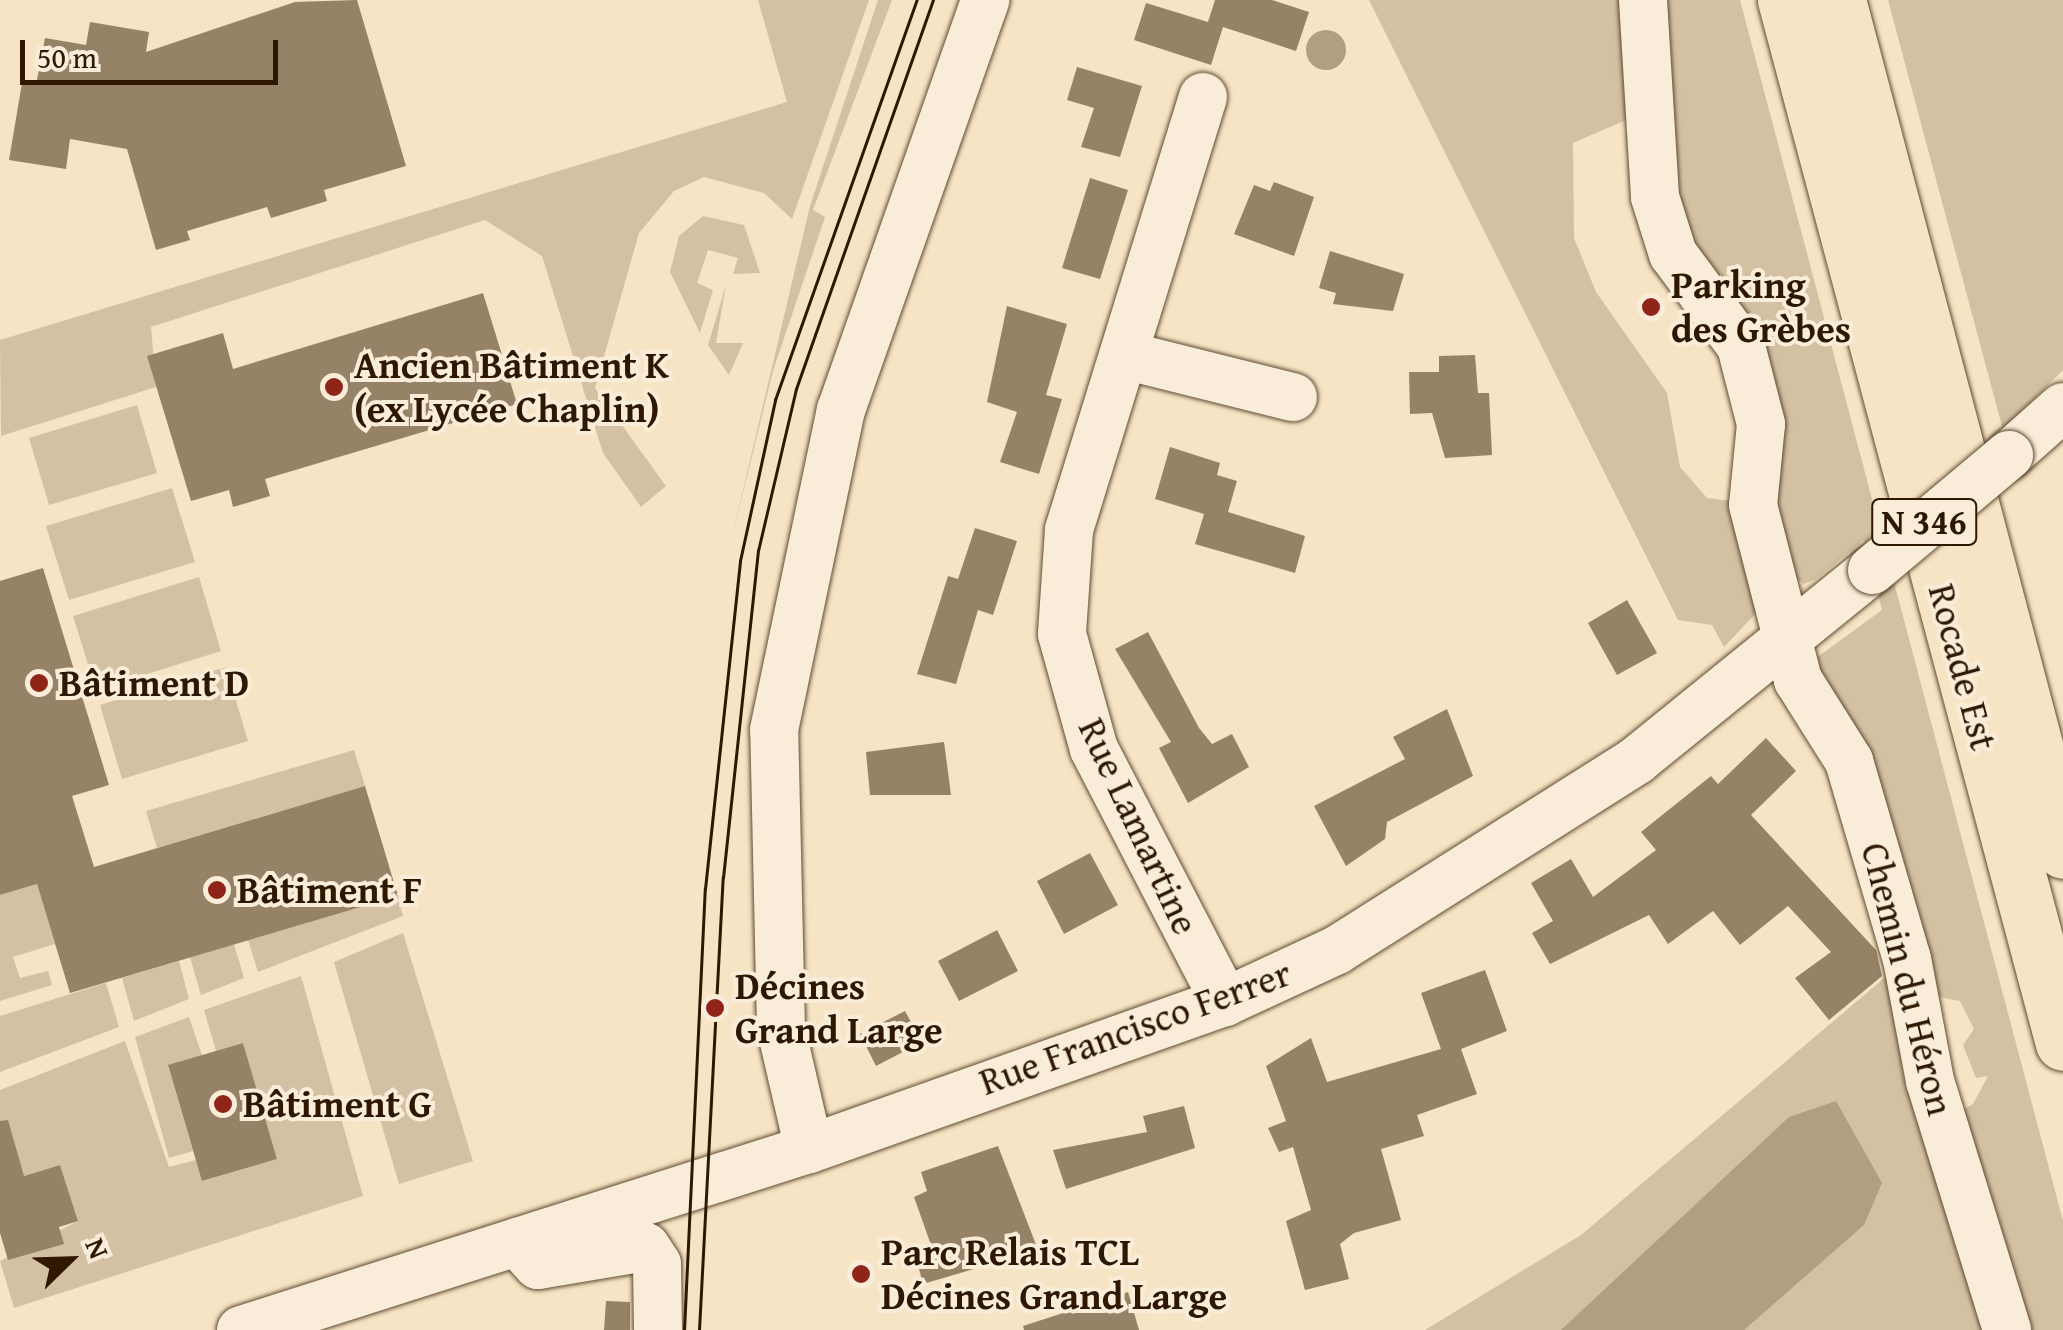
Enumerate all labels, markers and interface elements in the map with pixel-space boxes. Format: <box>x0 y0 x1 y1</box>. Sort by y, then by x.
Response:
scale bar <box>25 20 282 82</box>
text: 50 m <box>37 35 97 79</box>
place label: Parking des Grèbes <box>1671 262 1851 352</box>
marker: Parking des Grèbes <box>1640 296 1662 318</box>
place label: Ancien Bâtiment K (ex Lycée Chaplin) <box>354 342 669 432</box>
marker: Ancien Bâtiment K (ex Lycée Chaplin) <box>323 376 345 398</box>
road number: N 346 <box>1869 492 1979 552</box>
street label: Rocade Est <box>1919 579 2007 755</box>
place label: Bâtiment D <box>59 660 249 706</box>
marker: Bâtiment D <box>28 672 50 694</box>
street label: Rue Lamartine <box>1069 711 1209 941</box>
street label: Chemin du Héron <box>1852 838 1964 1120</box>
place label: Bâtiment F <box>237 867 422 913</box>
marker: Bâtiment F <box>206 879 228 901</box>
street label: Rue Francisco Ferrer <box>973 949 1297 1105</box>
place label: Décines Grand Large <box>735 963 943 1052</box>
marker: Décines Grand Large <box>704 997 726 1019</box>
place label: Bâtiment G <box>243 1081 432 1127</box>
marker: Bâtiment G <box>212 1093 234 1115</box>
north arrow <box>20 1210 120 1310</box>
place label: Parc Relais TCL Décines Grand Large <box>881 1229 1227 1318</box>
text: N <box>76 1231 121 1265</box>
marker: Parc Relais TCL Décines Grand Large <box>850 1263 872 1285</box>

